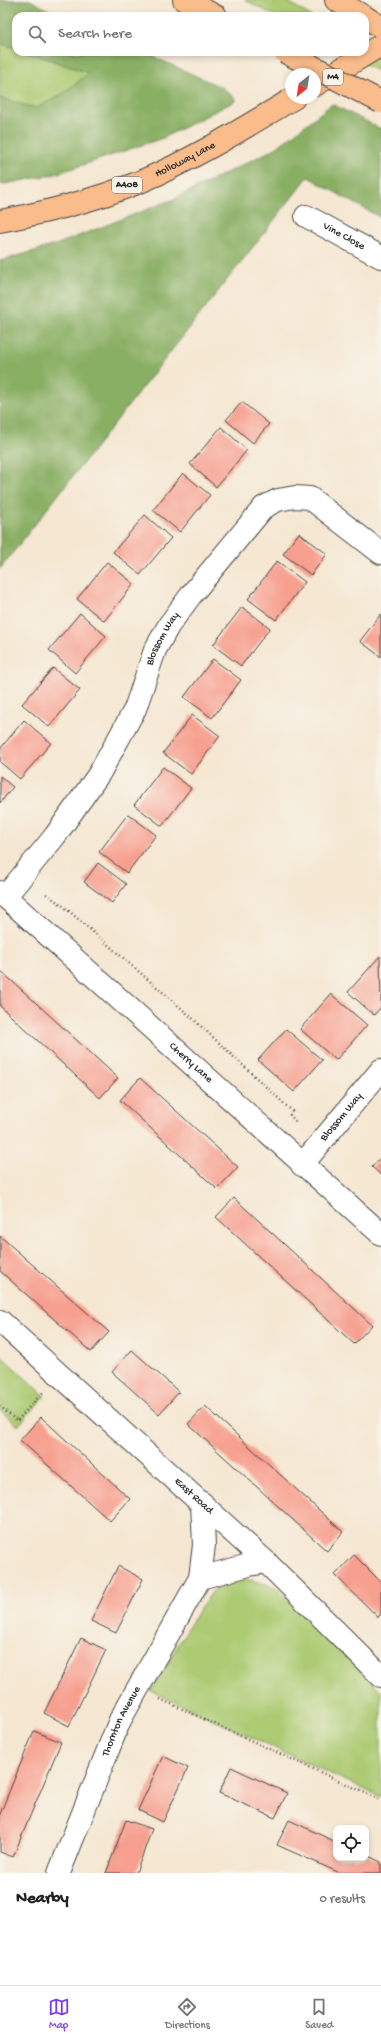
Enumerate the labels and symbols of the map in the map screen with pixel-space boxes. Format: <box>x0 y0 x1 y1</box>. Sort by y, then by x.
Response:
north arrow <box>285 68 321 104</box>
road number: M4 <box>323 69 343 85</box>
street label: Holloway Lane <box>153 139 218 180</box>
road number: A408 <box>112 177 142 193</box>
street label: Vine Close <box>320 220 367 253</box>
street label: Blossom Way <box>144 609 183 668</box>
street label: Cherry Lane <box>166 1040 215 1086</box>
street label: Blossom Way <box>318 1090 365 1145</box>
street label: East Road <box>172 1476 216 1518</box>
street label: Thornton Avenue <box>100 1684 144 1759</box>

